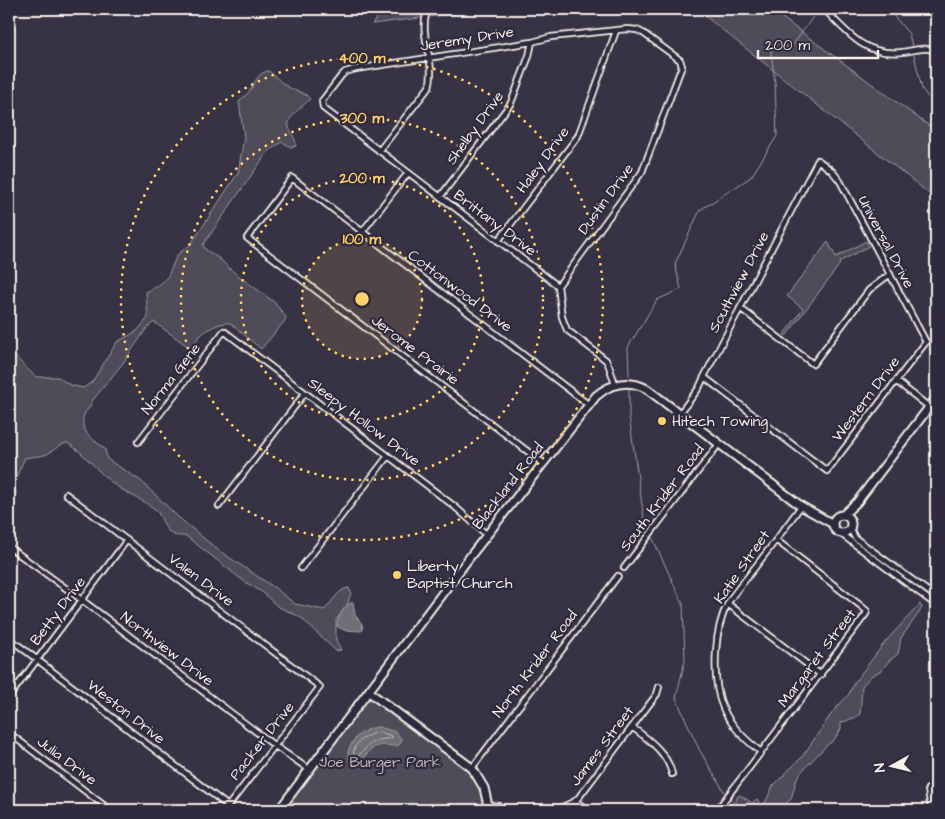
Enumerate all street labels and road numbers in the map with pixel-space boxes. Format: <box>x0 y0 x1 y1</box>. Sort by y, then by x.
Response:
street label: Jeremy Drive <box>419 21 515 58</box>
street label: Shelby Drive <box>441 87 510 170</box>
street label: Haley Drive <box>512 122 575 198</box>
street label: Dustin Drive <box>573 159 639 239</box>
street label: Brittany Drive <box>449 185 541 262</box>
street label: Universal Drive <box>853 192 919 292</box>
street label: Southview Drive <box>704 228 774 336</box>
street label: Cottonwood Drive <box>403 245 517 337</box>
street label: Jerome Prairie <box>367 310 463 390</box>
street label: Norma Gene <box>136 339 206 419</box>
street label: Western Drive <box>827 352 905 446</box>
street label: Sleepy Hollow Drive <box>303 373 425 472</box>
street label: Blackland Road <box>467 438 549 534</box>
street label: South Krider Road <box>615 440 709 556</box>
street label: Katie Street <box>709 526 775 608</box>
street label: Valen Drive <box>164 548 238 612</box>
street label: Betty Drive <box>25 572 92 650</box>
street label: Margaret Street <box>773 604 862 712</box>
street label: North Krider Road <box>488 606 583 722</box>
street label: Northview Drive <box>116 607 218 691</box>
street label: Weston Drive <box>83 675 169 749</box>
street label: Packer Drive <box>225 697 299 785</box>
street label: James Street <box>565 702 639 790</box>
street label: Julia Drive <box>33 732 101 790</box>

